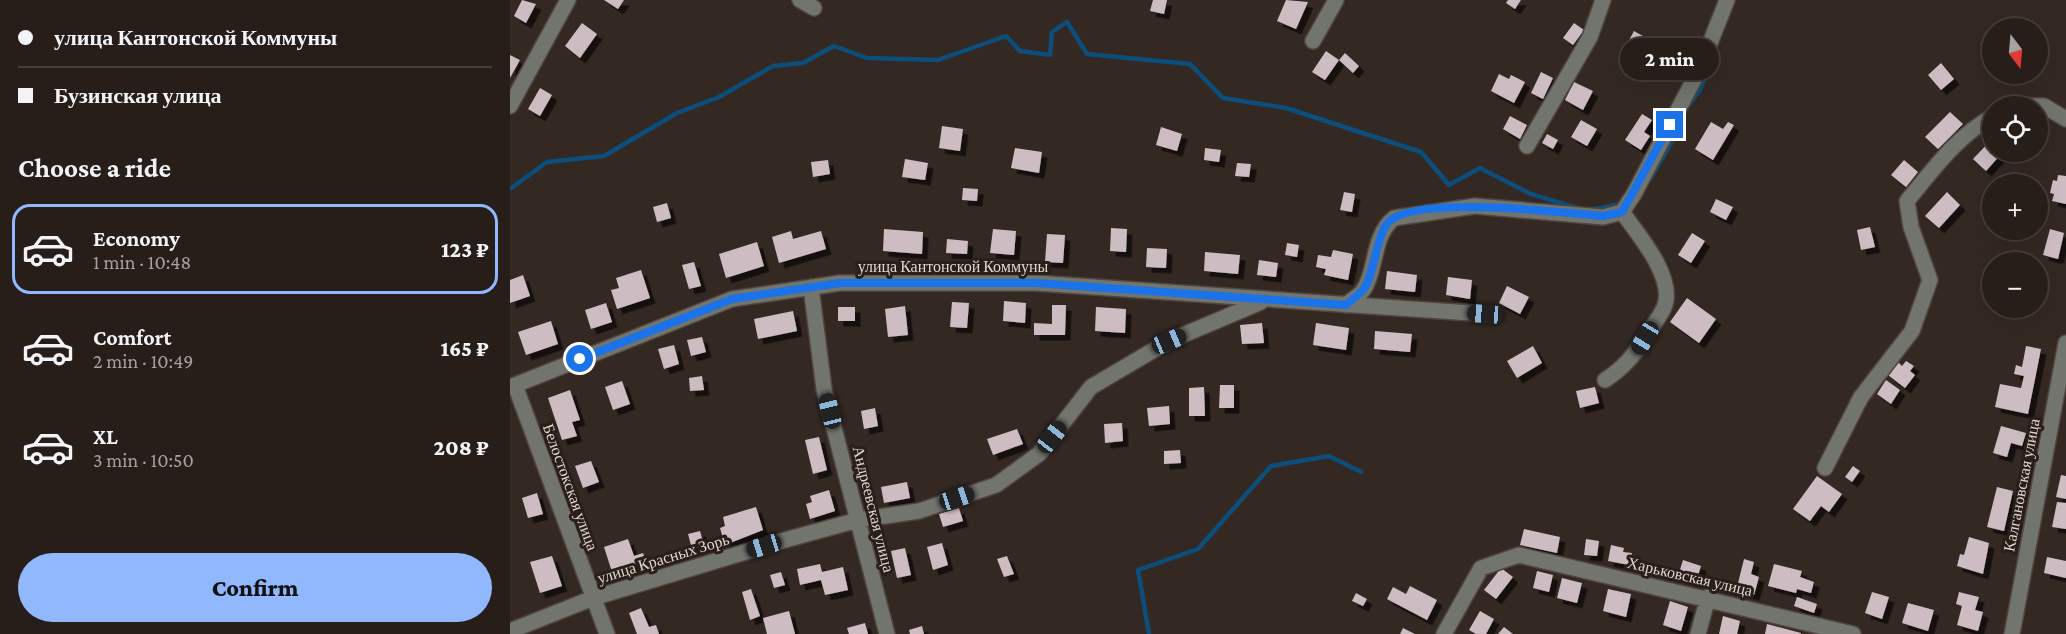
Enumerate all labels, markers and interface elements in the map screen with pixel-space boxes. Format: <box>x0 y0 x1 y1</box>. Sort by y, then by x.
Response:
north arrow <box>1982 18 2048 84</box>
map controls <box>1982 18 2048 318</box>
text: улица Кантонской Коммуны <box>54 25 337 50</box>
callout: 2 min <box>1620 38 1720 80</box>
text: 2 min <box>1645 48 1694 70</box>
text: Бузинская улица <box>54 83 222 108</box>
button: locate <box>1982 96 2048 162</box>
route end <box>1656 111 1683 138</box>
text: Choose a ride <box>18 153 171 183</box>
button: + <box>1982 174 2048 240</box>
icon: car <box>21 222 75 276</box>
text: Economy <box>93 226 180 251</box>
text: 123 ₽ <box>441 237 489 262</box>
text: 1 min · 10:48 <box>93 251 191 273</box>
button: − <box>1982 252 2048 318</box>
street label: улица Кантонской Коммуны <box>858 258 1049 276</box>
car <box>1466 304 1504 324</box>
car <box>1628 318 1662 358</box>
icon: car <box>21 321 75 375</box>
text: Comfort <box>93 325 171 350</box>
car <box>1149 326 1189 356</box>
text: 165 ₽ <box>440 336 489 361</box>
route start <box>566 345 593 372</box>
text: 2 min · 10:49 <box>93 350 193 372</box>
car <box>817 391 843 431</box>
car <box>1034 417 1070 457</box>
street label: Калгановская улица <box>2000 417 2044 553</box>
icon: car <box>21 420 75 474</box>
street label: Белостокская улица <box>539 422 601 553</box>
text: XL <box>93 424 118 449</box>
text: 208 ₽ <box>434 435 489 460</box>
street label: Андреевская улица <box>849 444 897 574</box>
text: 3 min · 10:50 <box>93 449 194 471</box>
car <box>937 484 977 512</box>
street label: улица Красных Зорь <box>595 530 731 588</box>
car <box>744 532 784 560</box>
button: Confirm <box>18 553 492 622</box>
street label: Харьковская улица <box>1625 554 1754 600</box>

